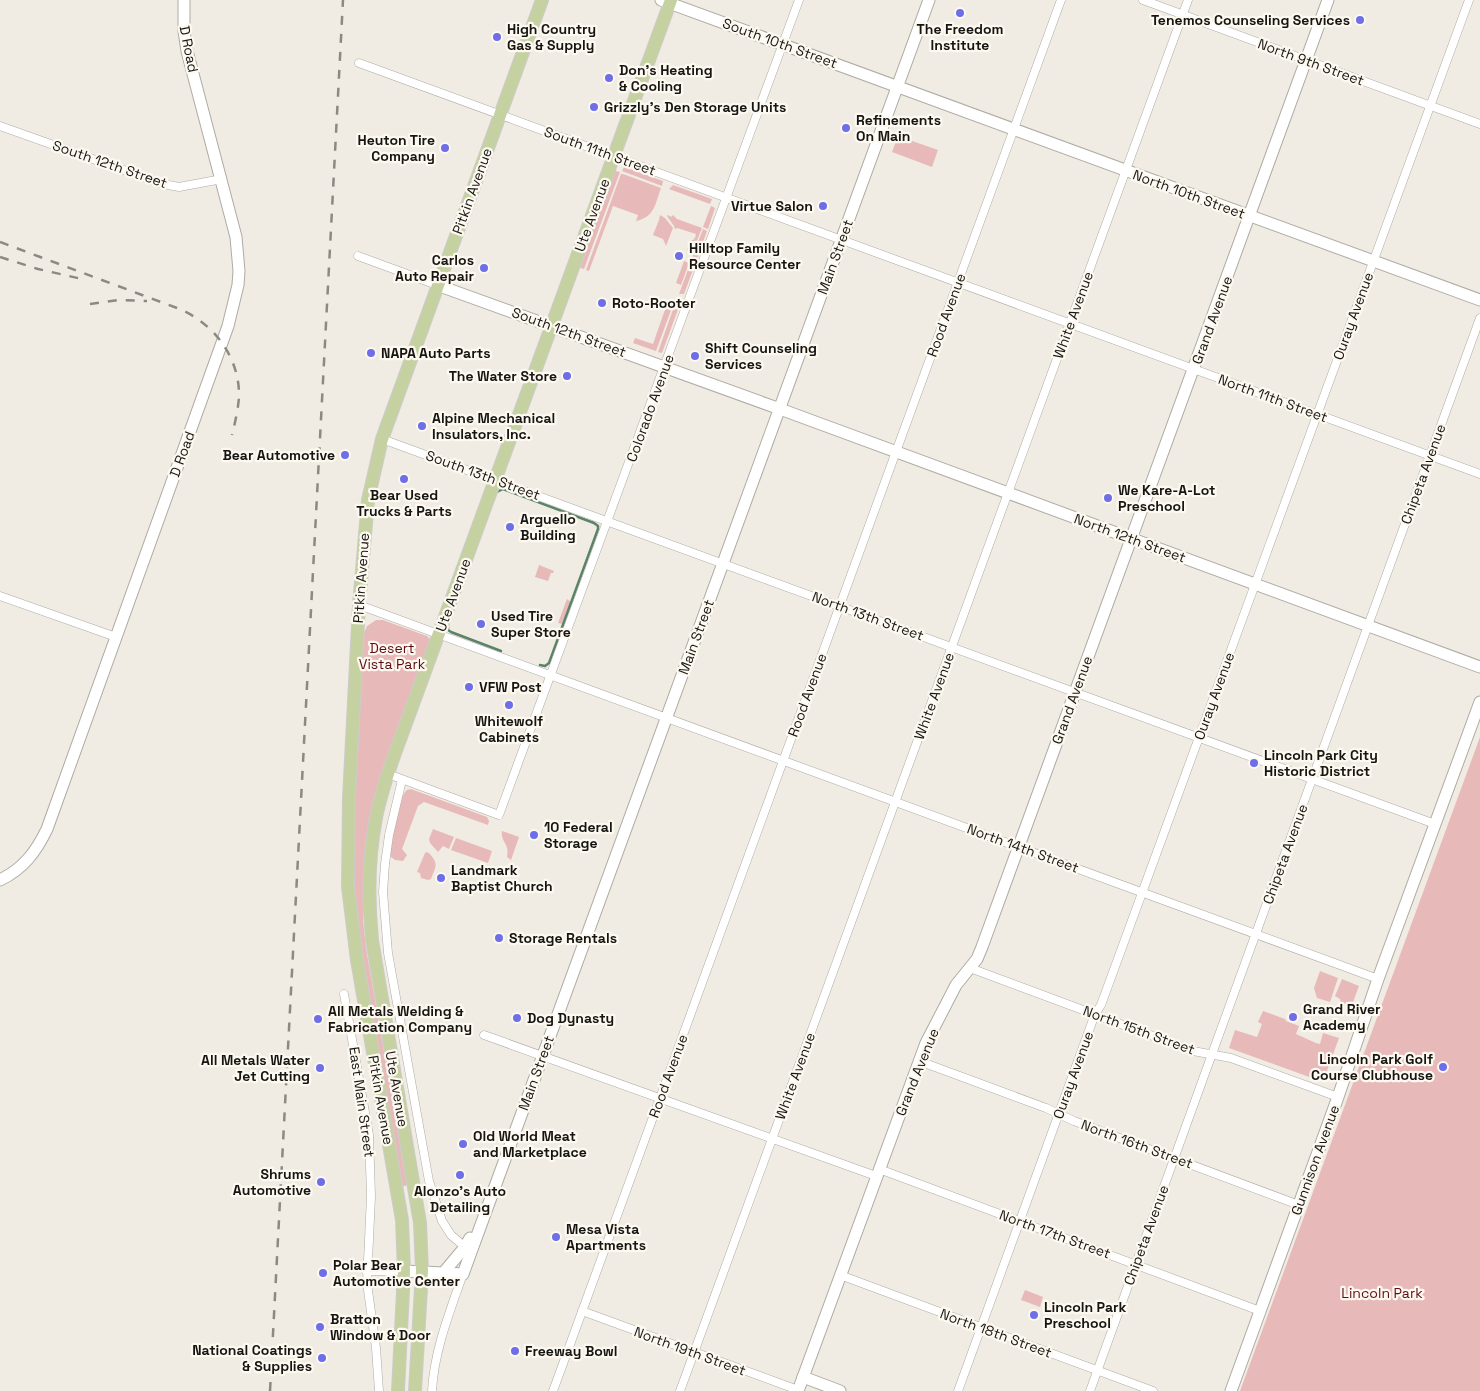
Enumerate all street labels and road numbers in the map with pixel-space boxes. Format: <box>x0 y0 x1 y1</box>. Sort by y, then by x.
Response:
street label: South 10th Street <box>720 14 840 72</box>
street label: D Road <box>176 24 202 74</box>
street label: North 9th Street <box>1255 34 1367 90</box>
street label: South 11th Street <box>542 122 658 180</box>
street label: South 12th Street <box>50 136 170 192</box>
street label: Pitkin Avenue <box>448 145 496 237</box>
street label: North 10th Street <box>1130 165 1248 223</box>
street label: Ute Avenue <box>570 176 614 254</box>
street label: Main Street <box>813 217 857 297</box>
street label: White Avenue <box>1049 269 1097 361</box>
street label: Ouray Avenue <box>1329 270 1377 362</box>
street label: Rood Avenue <box>922 271 970 359</box>
street label: Grand Avenue <box>1188 273 1236 367</box>
street label: South 12th Street <box>509 303 629 361</box>
street label: Colorado Avenue <box>622 352 678 464</box>
street label: North 11th Street <box>1216 370 1330 426</box>
street label: Chipeta Avenue <box>1397 421 1449 527</box>
street label: D Road <box>165 429 199 479</box>
street label: South 13th Street <box>423 446 543 504</box>
street label: North 12th Street <box>1072 509 1188 567</box>
street label: Pitkin Avenue <box>349 532 373 624</box>
street label: Ute Avenue <box>431 556 475 634</box>
street label: North 13th Street <box>810 587 926 645</box>
street label: Main Street <box>674 597 718 677</box>
street label: White Avenue <box>910 650 958 742</box>
street label: Ouray Avenue <box>1190 650 1238 742</box>
street label: Rood Avenue <box>783 651 831 739</box>
street label: Grand Avenue <box>1048 653 1096 747</box>
street label: Chipeta Avenue <box>1259 801 1311 907</box>
street label: North 14th Street <box>965 819 1081 877</box>
street label: North 15th Street <box>1081 1001 1197 1059</box>
street label: Grand Avenue <box>891 1026 943 1118</box>
street label: Ouray Avenue <box>1049 1029 1097 1121</box>
street label: White Avenue <box>771 1030 819 1122</box>
street label: Rood Avenue <box>644 1032 692 1120</box>
street label: Main Street <box>514 1033 558 1113</box>
street label: East Main Street <box>345 1045 379 1159</box>
street label: Ute Avenue <box>381 1050 413 1128</box>
street label: Pitkin Avenue <box>364 1054 398 1146</box>
street label: Gunnison Avenue <box>1287 1102 1343 1218</box>
street label: North 16th Street <box>1079 1115 1195 1173</box>
street label: Chipeta Avenue <box>1120 1182 1172 1288</box>
street label: North 17th Street <box>997 1206 1113 1262</box>
street label: North 18th Street <box>938 1304 1054 1362</box>
street label: North 19th Street <box>632 1322 748 1380</box>

